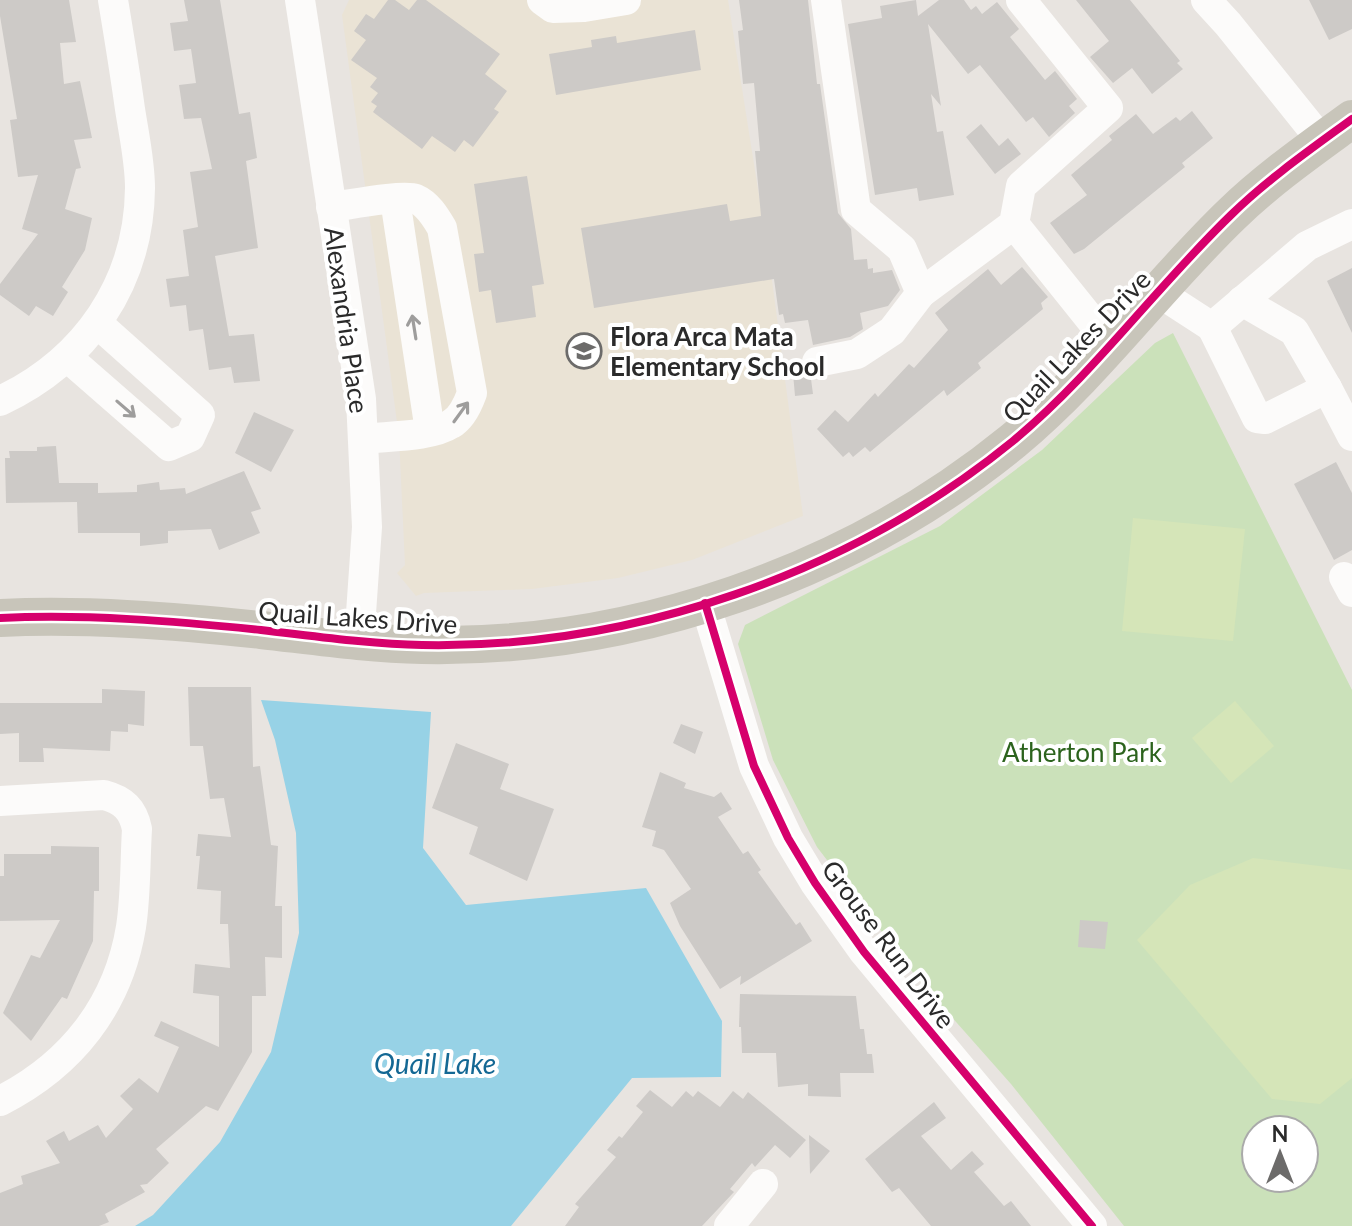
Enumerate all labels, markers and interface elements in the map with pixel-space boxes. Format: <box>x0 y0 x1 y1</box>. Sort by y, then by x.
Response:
street label: Alexandria Place <box>318 225 376 415</box>
street label: Quail Lakes Drive <box>995 263 1157 429</box>
one-way arrow <box>406 314 421 340</box>
place label: Flora Arca Mata Elementary School <box>610 320 825 382</box>
school or university icon: Flora Arca Mata Elementary School <box>565 332 603 370</box>
one-way arrow <box>115 399 136 417</box>
one-way arrow <box>453 401 469 423</box>
street label: Quail Lakes Drive <box>257 594 459 640</box>
park label: Atherton Park <box>1002 736 1163 768</box>
street label: Grouse Run Drive <box>815 854 963 1034</box>
water label: Quail Lake <box>374 1046 496 1080</box>
north arrow <box>1240 1114 1320 1194</box>
text: N <box>1272 1120 1288 1147</box>

